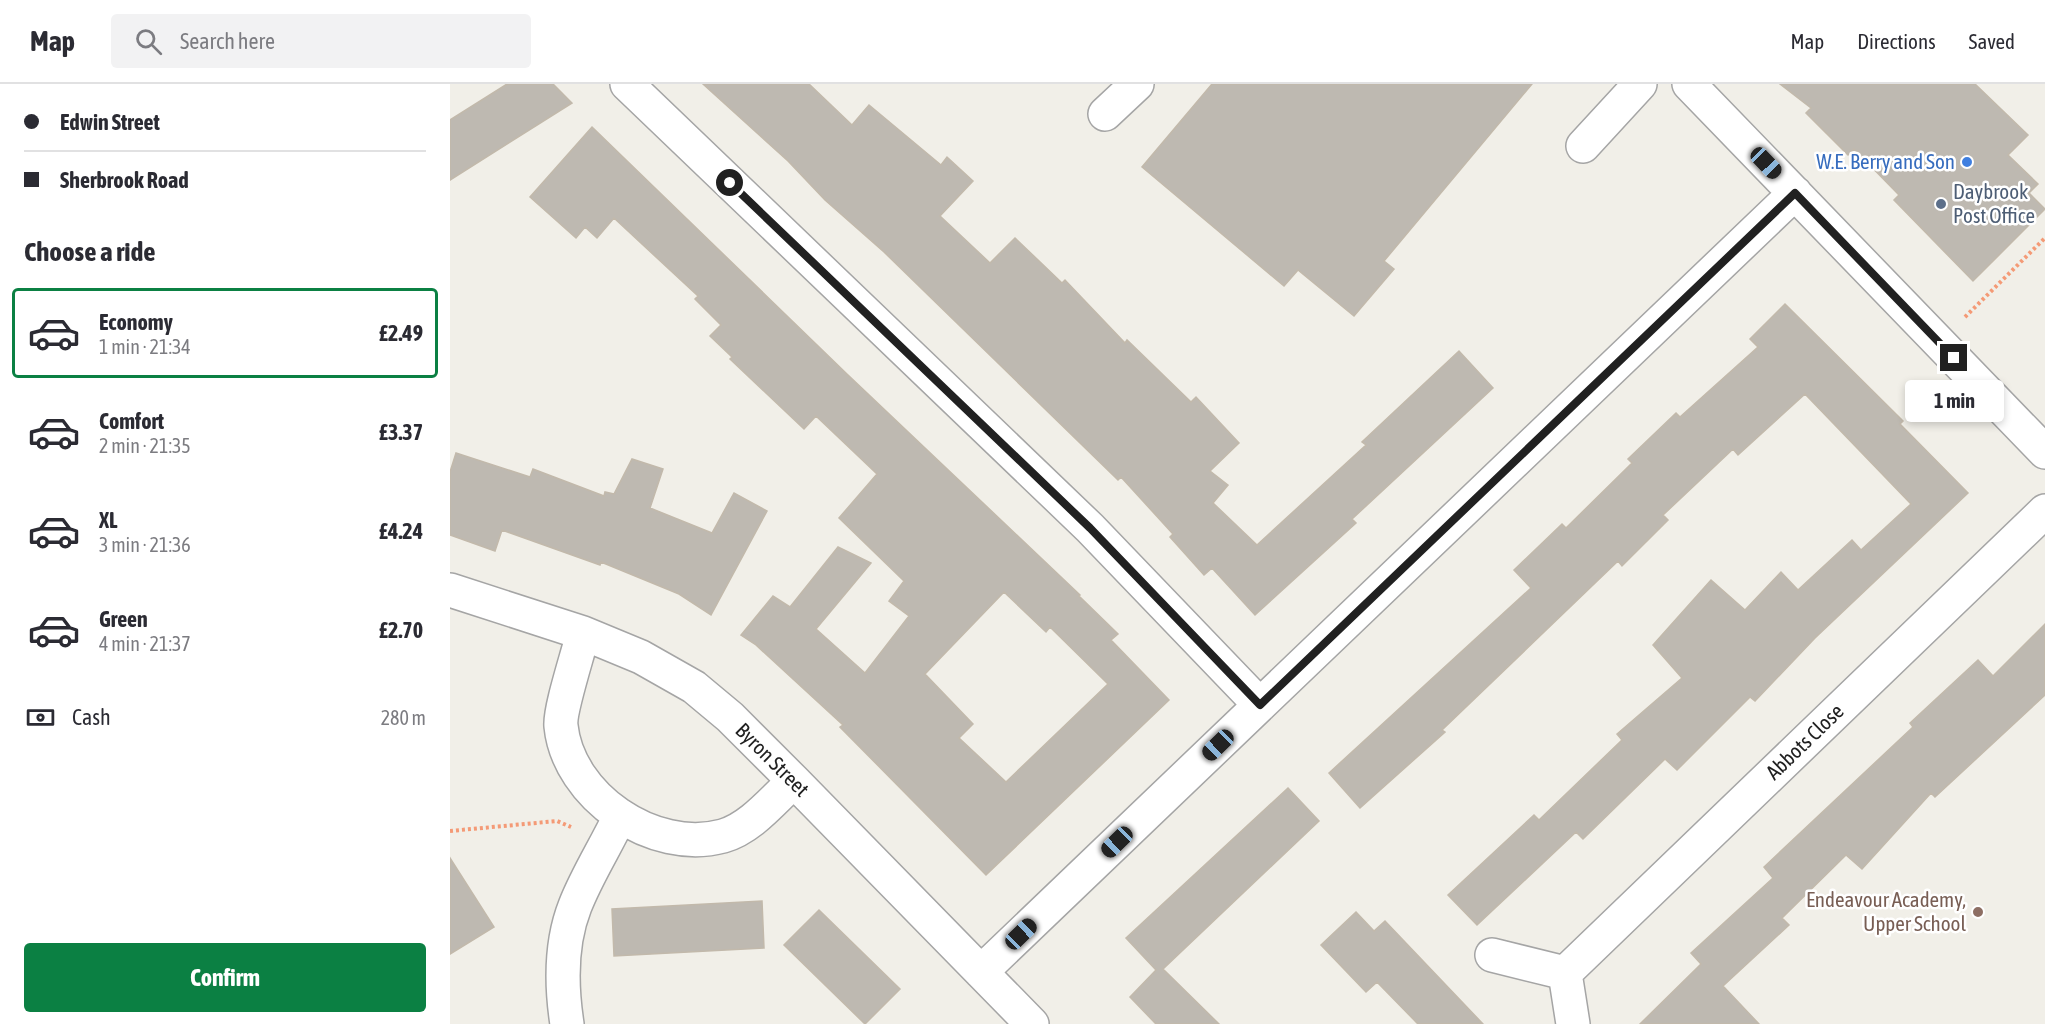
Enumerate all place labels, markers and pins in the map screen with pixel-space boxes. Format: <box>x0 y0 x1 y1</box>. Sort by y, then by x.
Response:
place label: W.E. Berry and Son <box>1816 149 1955 173</box>
marker: W.E. Berry and Son <box>1960 155 1974 169</box>
place label: Daybrook Post Office <box>1953 179 2035 227</box>
marker: Daybrook Post Office <box>1934 197 1948 211</box>
place label: Endeavour Academy, Upper School <box>1806 887 1966 935</box>
marker: Endeavour Academy, Upper School <box>1971 905 1985 919</box>

